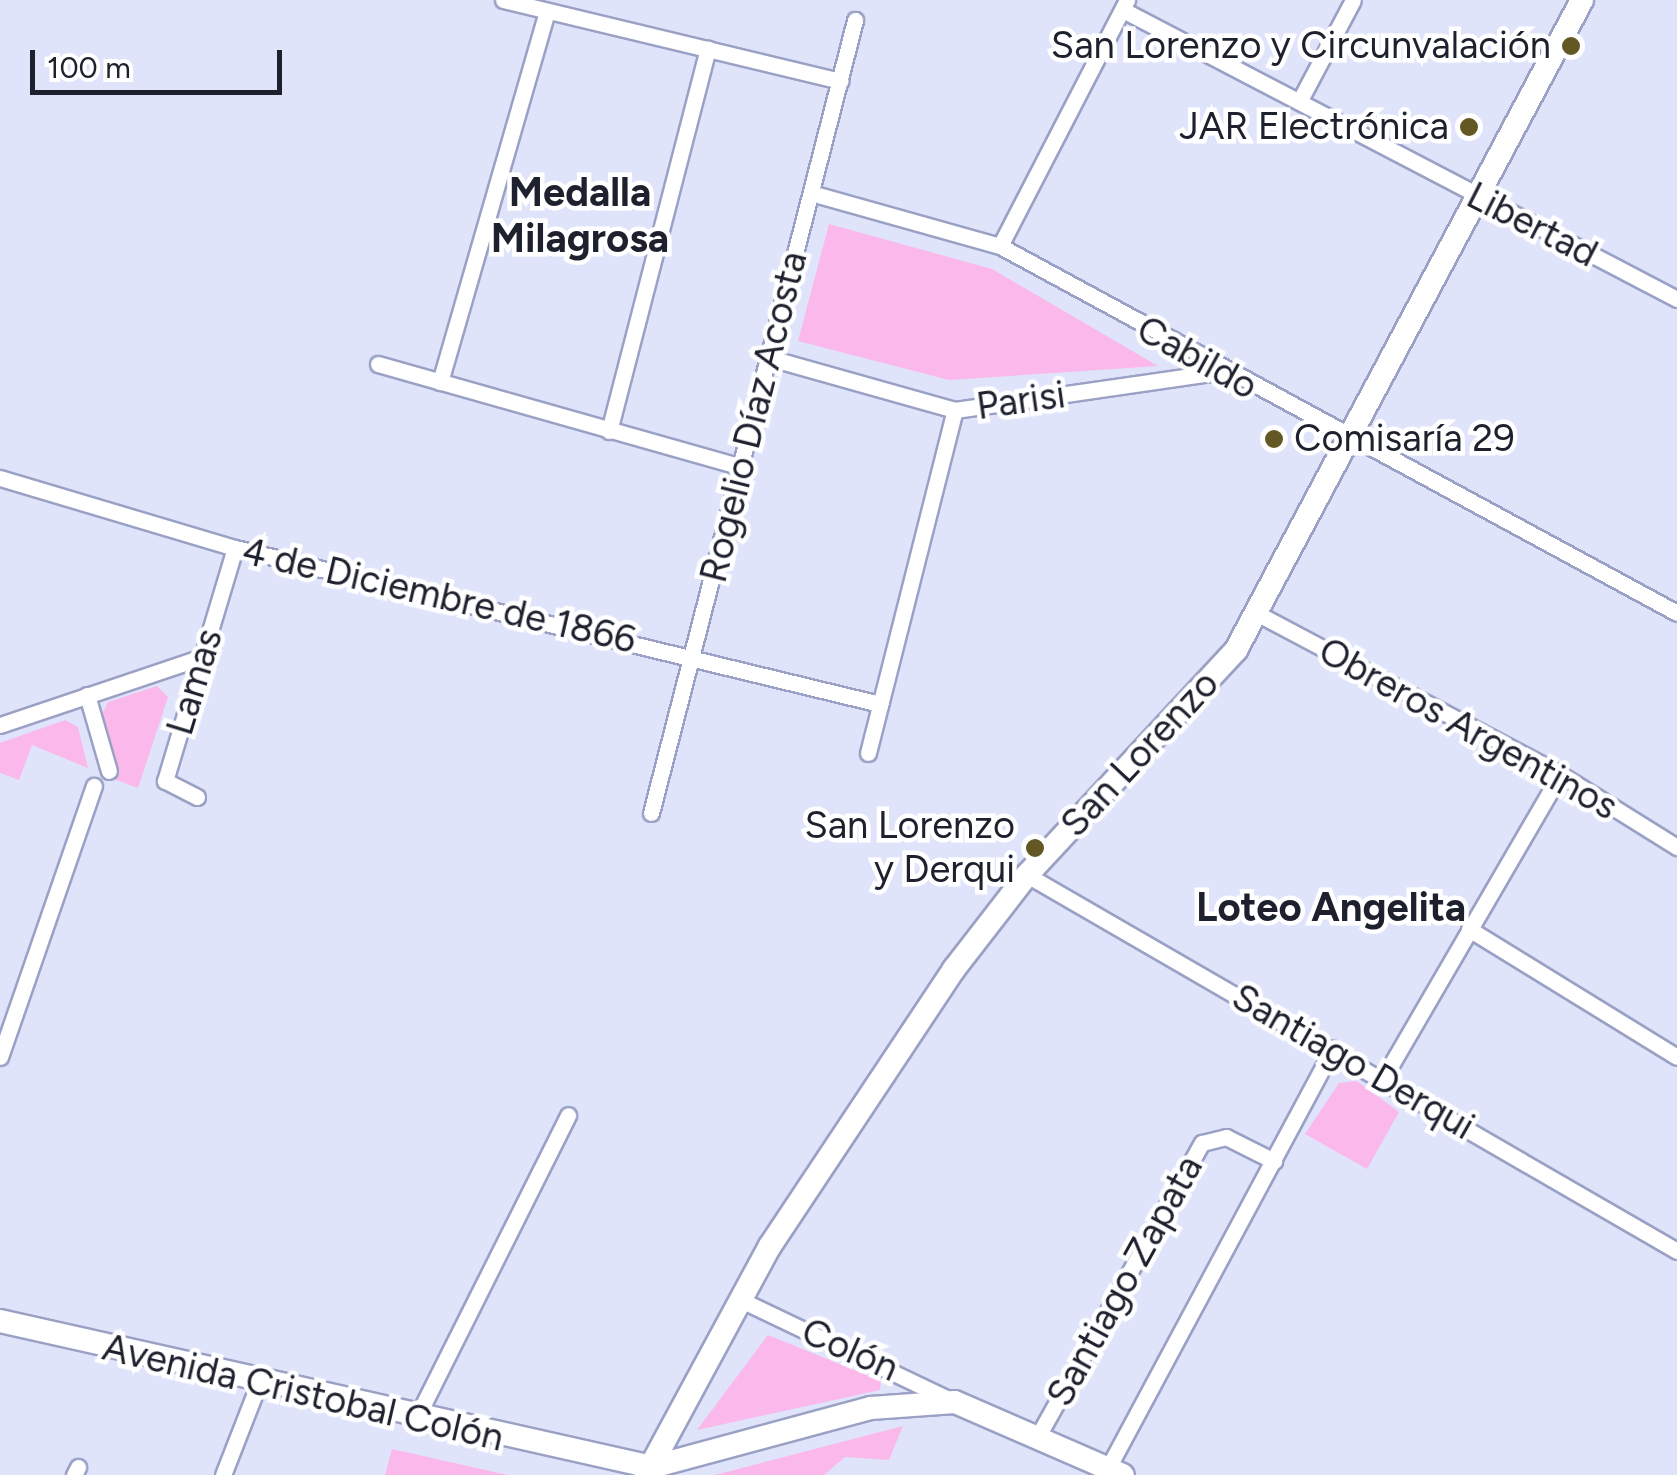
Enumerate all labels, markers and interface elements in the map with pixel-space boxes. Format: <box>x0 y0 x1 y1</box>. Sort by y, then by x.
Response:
place label: San Lorenzo y Circunvalación <box>1051 23 1551 69</box>
scale bar <box>35 30 288 92</box>
marker: San Lorenzo y Circunvalación <box>1560 35 1582 57</box>
text: 100 m <box>47 49 131 86</box>
place label: JAR Electrónica <box>1179 104 1449 150</box>
marker: JAR Electrónica <box>1458 116 1480 138</box>
district label: Medalla Milagrosa <box>491 168 669 262</box>
street label: Libertad <box>1459 173 1605 277</box>
street label: Rogelio Díaz Acosta <box>691 247 817 587</box>
street label: Cabildo <box>1129 306 1265 410</box>
street label: Parisi <box>974 372 1068 430</box>
place label: Comisaría 29 <box>1294 416 1515 462</box>
marker: Comisaría 29 <box>1263 428 1285 450</box>
street label: 4 de Diciembre de 1866 <box>238 529 640 663</box>
street label: Lamas <box>157 623 233 741</box>
street label: Obreros Argentinos <box>1311 628 1625 830</box>
street label: San Lorenzo <box>1052 661 1228 847</box>
place label: San Lorenzo y Derqui <box>804 803 1015 892</box>
marker: San Lorenzo y Derqui <box>1024 837 1046 859</box>
district label: Loteo Angelita <box>1196 883 1466 931</box>
street label: Santiago Derqui <box>1224 974 1482 1150</box>
street label: Santiago Zapata <box>1037 1148 1213 1414</box>
street label: Colón <box>795 1309 905 1391</box>
street label: Avenida Cristobal Colón <box>98 1325 508 1461</box>

